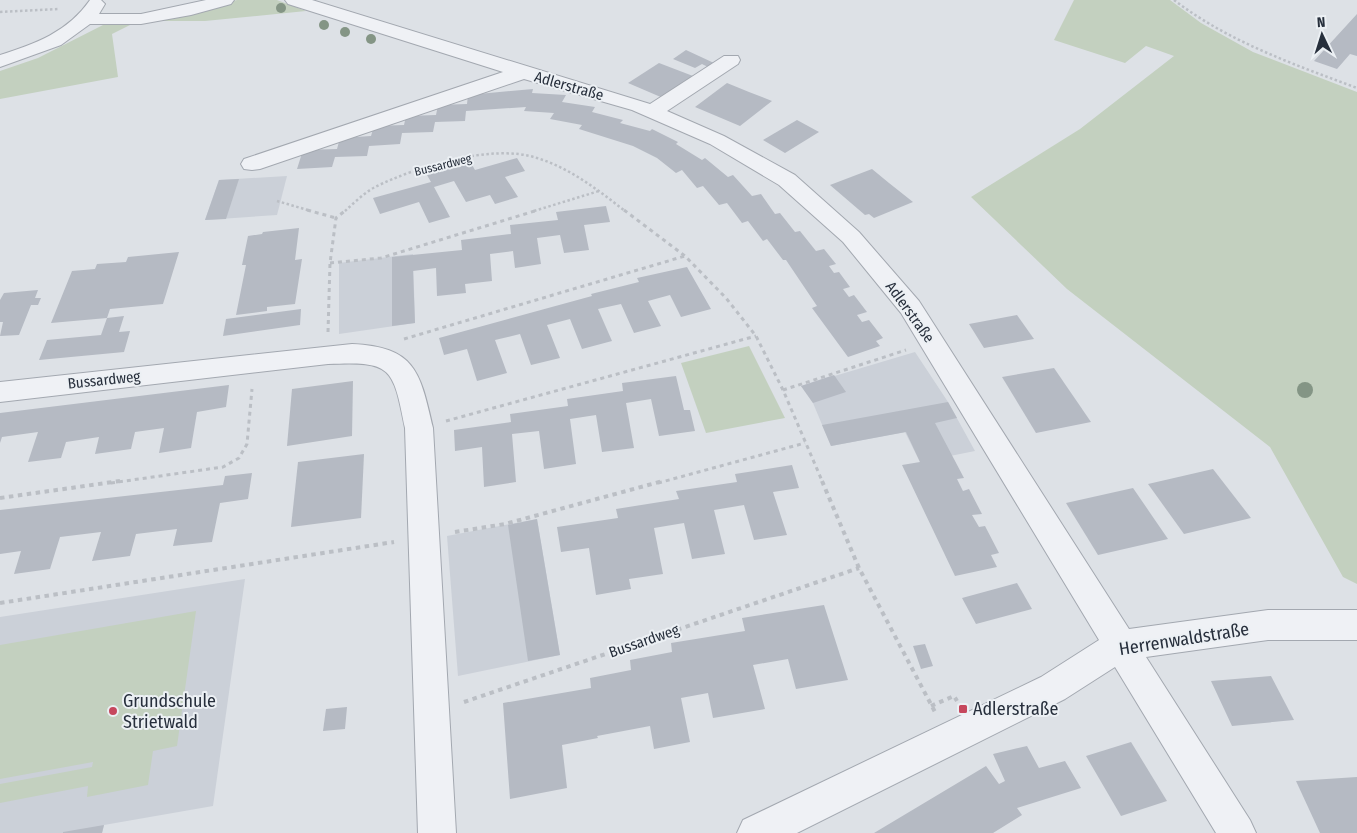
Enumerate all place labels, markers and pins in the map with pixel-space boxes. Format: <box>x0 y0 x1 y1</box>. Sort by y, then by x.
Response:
place label: Grundschule Strietwald <box>123 690 216 733</box>
place label: Adlerstraße <box>973 698 1058 720</box>
marker: Adlerstraße <box>957 703 969 715</box>
marker: Grundschule Strietwald <box>107 705 119 717</box>

